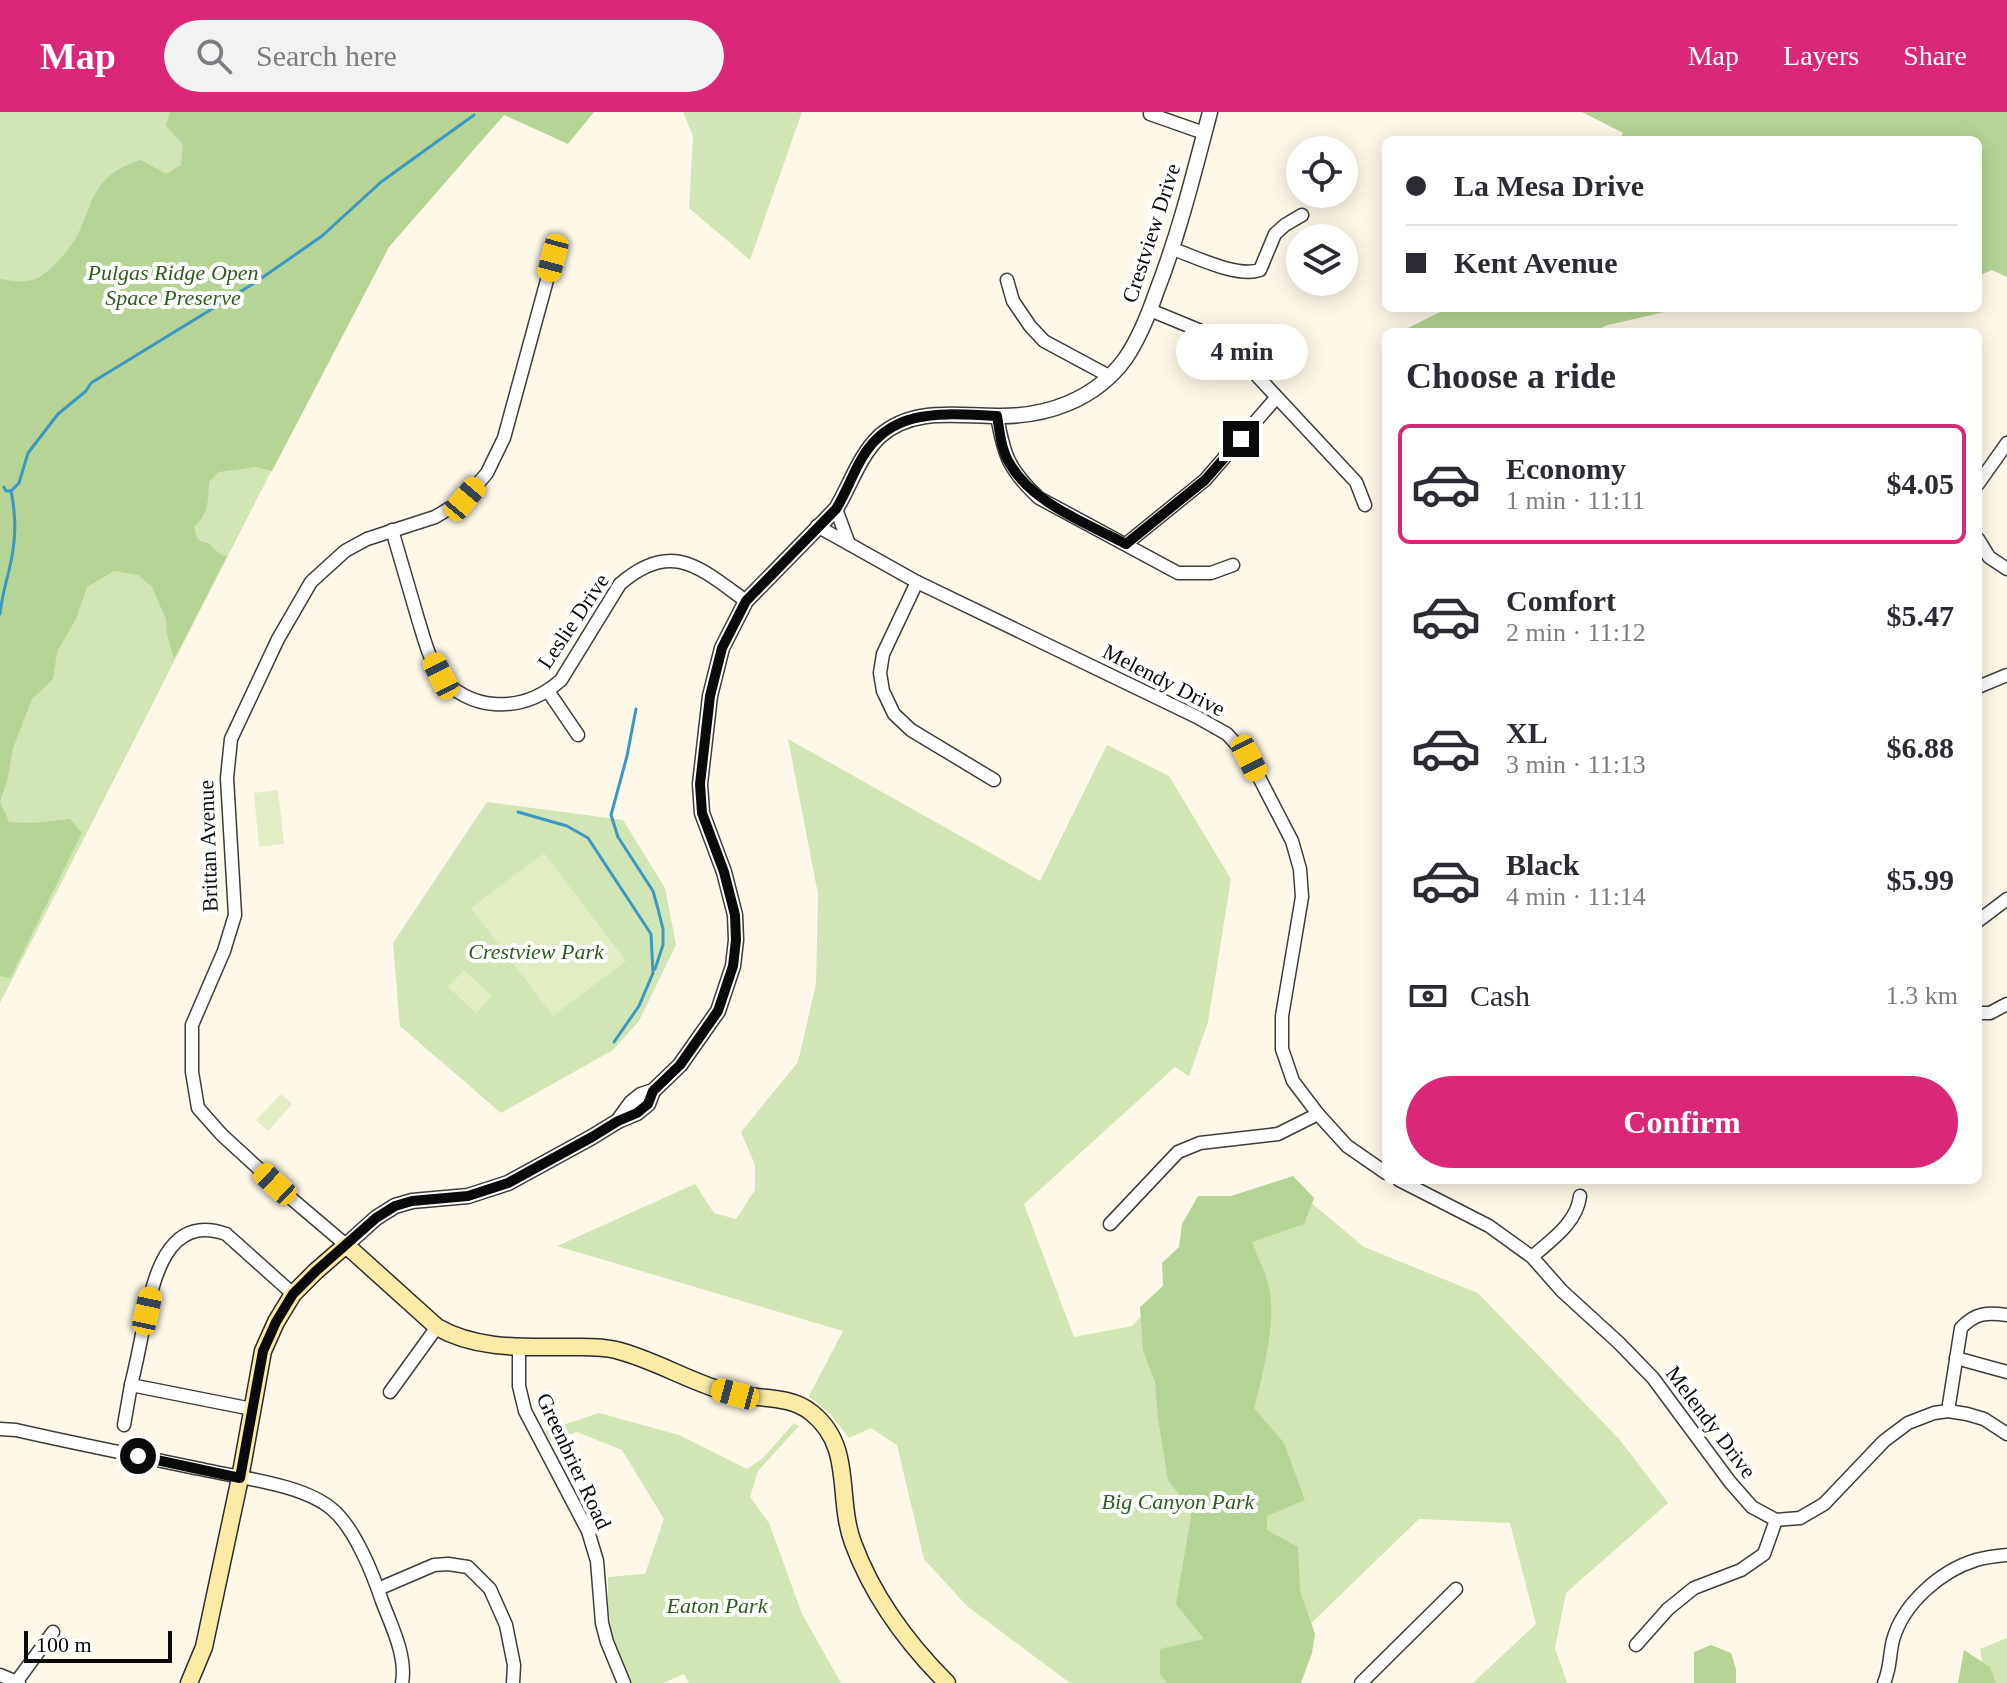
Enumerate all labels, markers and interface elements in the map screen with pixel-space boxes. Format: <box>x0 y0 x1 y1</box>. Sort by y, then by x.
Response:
search box <box>164 20 724 92</box>
icon: search <box>192 34 236 78</box>
text: Map <box>40 35 116 77</box>
text: Search here <box>256 39 397 72</box>
text: Map <box>1688 40 1739 71</box>
text: Layers <box>1783 40 1859 71</box>
text: Share <box>1903 40 1967 71</box>
map controls <box>1286 136 1358 296</box>
button: locate <box>1286 136 1358 208</box>
street label: Crestview Drive <box>1117 160 1185 306</box>
text: La Mesa Drive <box>1454 169 1644 202</box>
button: layers <box>1286 224 1358 296</box>
car <box>535 232 571 284</box>
text: Kent Avenue <box>1454 246 1618 279</box>
park label: Pulgas Ridge Open Space Preserve <box>86 260 259 310</box>
callout: 4 min <box>1175 323 1307 379</box>
text: 4 min <box>1211 337 1273 366</box>
text: Choose a ride <box>1406 356 1616 396</box>
route end <box>1223 421 1259 457</box>
icon: car <box>1410 448 1482 520</box>
text: Economy <box>1506 452 1626 485</box>
text: $4.05 <box>1887 467 1954 500</box>
car <box>440 473 490 525</box>
text: 1 min · 11:11 <box>1506 486 1645 515</box>
street label: Leslie Drive <box>532 569 614 673</box>
icon: car <box>1410 580 1482 652</box>
text: Comfort <box>1506 584 1616 617</box>
text: $5.47 <box>1887 599 1954 632</box>
text: 2 min · 11:12 <box>1506 618 1646 647</box>
street label: Melendy Drive <box>1099 638 1229 722</box>
car <box>419 649 463 703</box>
icon: car <box>1410 712 1482 784</box>
text: XL <box>1506 716 1548 749</box>
car <box>1227 731 1271 785</box>
text: $6.88 <box>1887 731 1954 764</box>
text: 3 min · 11:13 <box>1506 750 1646 779</box>
street label: Brittan Avenue <box>193 780 223 912</box>
icon: car <box>1410 844 1482 916</box>
text: Black <box>1506 848 1579 881</box>
text: $5.99 <box>1887 863 1954 896</box>
text: 4 min · 11:14 <box>1506 882 1646 911</box>
park label: Crestview Park <box>468 939 605 964</box>
icon: cash <box>1406 974 1450 1018</box>
text: Cash <box>1470 979 1530 1012</box>
text: 1.3 km <box>1886 981 1958 1010</box>
button: Confirm <box>1406 1076 1958 1168</box>
car <box>249 1159 301 1209</box>
car <box>130 1285 164 1337</box>
street label: Melendy Drive <box>1661 1361 1761 1483</box>
car <box>709 1376 761 1412</box>
street label: Greenbrier Road <box>532 1389 616 1533</box>
route start <box>120 1438 156 1474</box>
park label: Big Canyon Park <box>1102 1489 1256 1514</box>
park label: Eaton Park <box>666 1593 769 1618</box>
scale bar <box>24 1627 172 1663</box>
text: 100 m <box>36 1632 92 1657</box>

